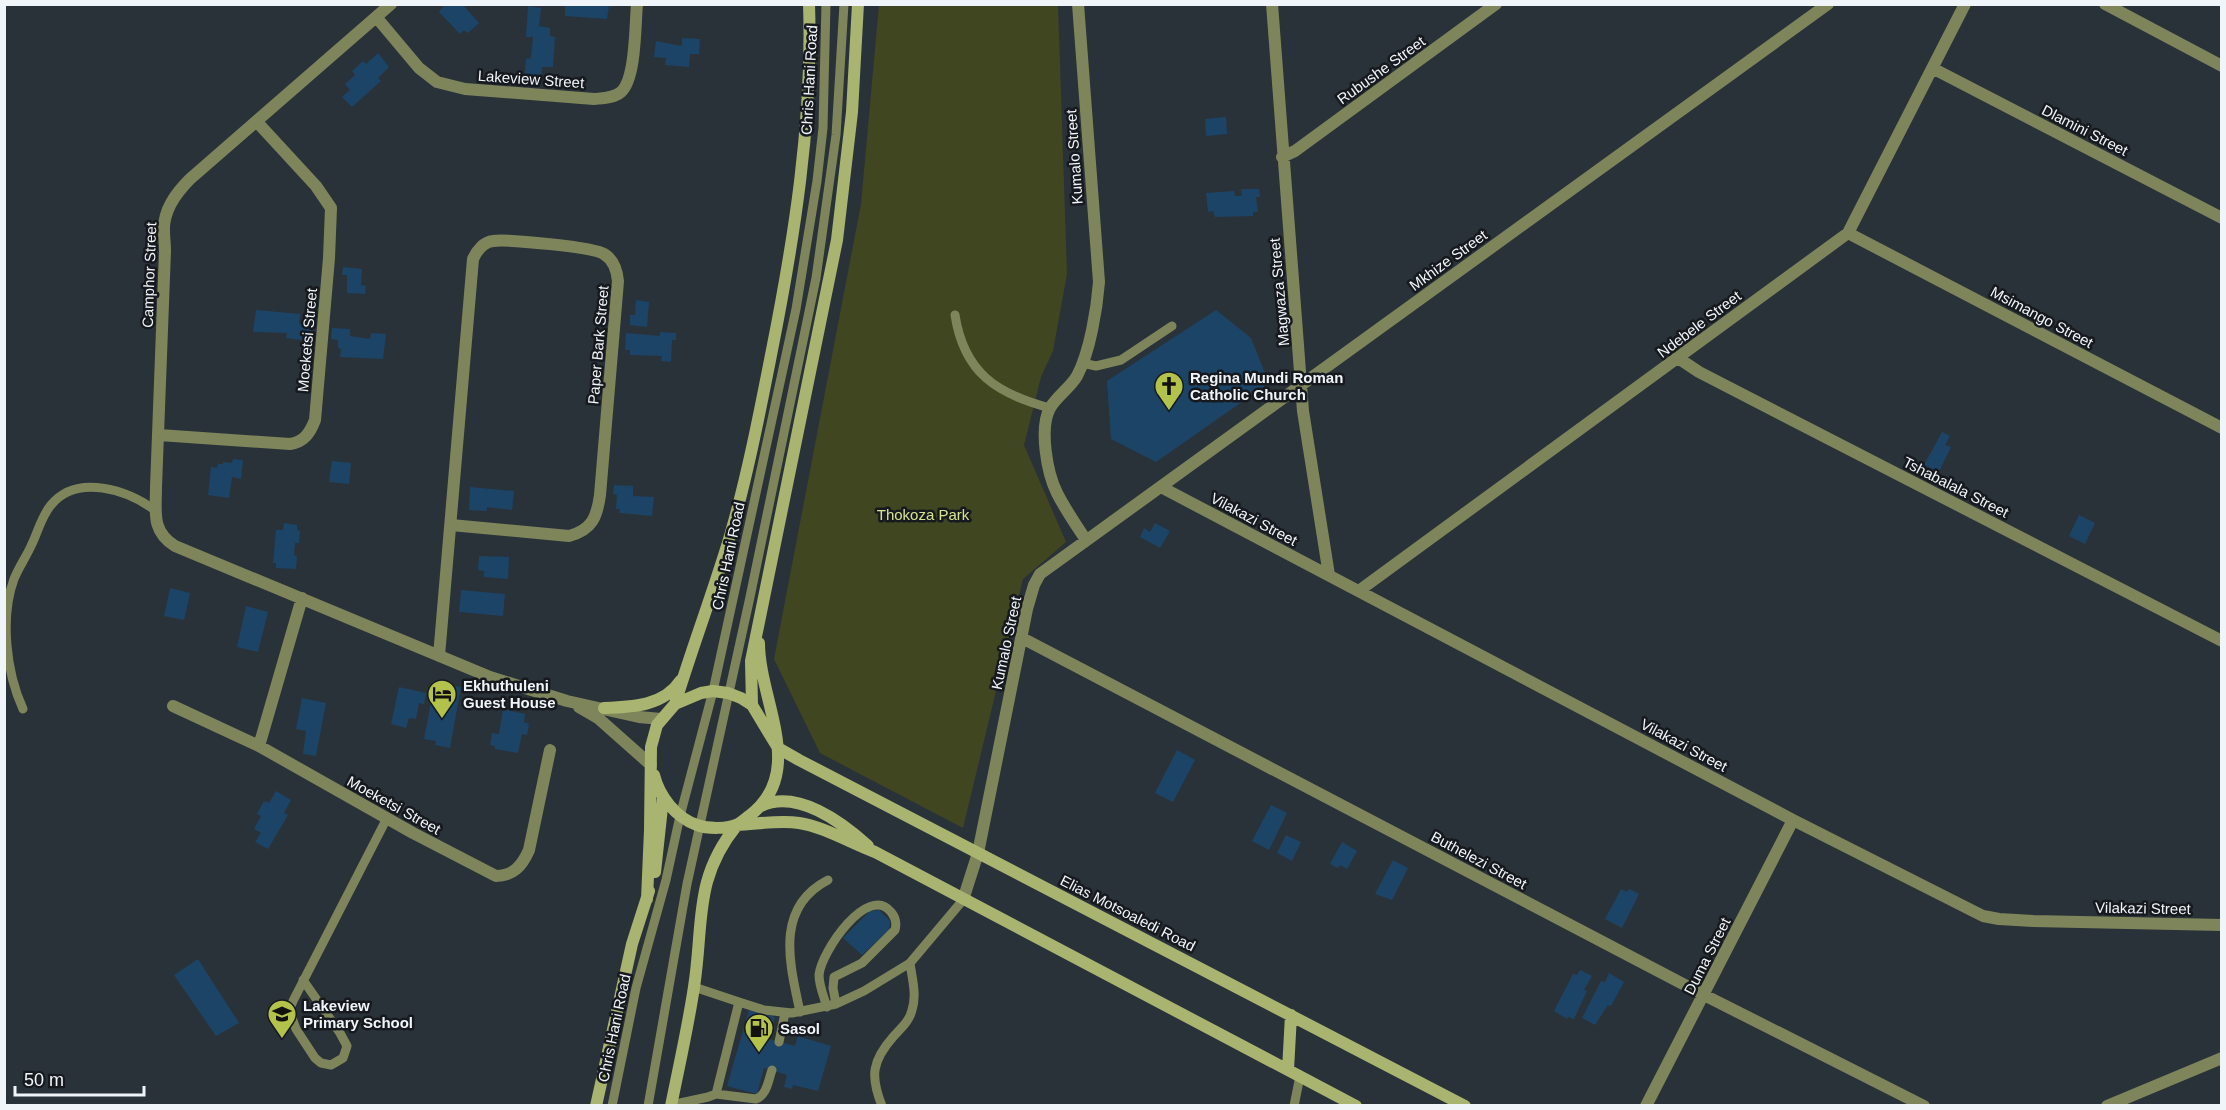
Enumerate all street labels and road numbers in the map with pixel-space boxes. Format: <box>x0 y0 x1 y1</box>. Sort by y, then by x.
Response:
street label: Chris Hani Road <box>798 25 820 135</box>
street label: Rubushe Street <box>1334 32 1429 108</box>
street label: Lakeview Street <box>477 67 586 91</box>
street label: Dlamini Street <box>2039 101 2132 159</box>
street label: Kumalo Street <box>1062 108 1086 205</box>
street label: Camphor Street <box>139 221 159 328</box>
street label: Mkhize Street <box>1406 226 1491 294</box>
street label: Magwaza Street <box>1266 236 1292 347</box>
street label: Msimango Street <box>1988 283 2097 352</box>
street label: Paper Bark Street <box>584 284 612 405</box>
street label: Moeketsi Street <box>294 287 320 393</box>
street label: Ndebele Street <box>1654 287 1745 361</box>
street label: Tshabalala Street <box>1901 453 2012 521</box>
street label: Vilakazi Street <box>1208 489 1301 549</box>
street label: Chris Hani Road <box>708 500 748 612</box>
street label: Kumalo Street <box>988 594 1024 691</box>
street label: Vilakazi Street <box>1638 715 1731 775</box>
street label: Moeketsi Street <box>344 772 444 838</box>
street label: Buthelezi Street <box>1428 828 1530 893</box>
street label: Elias Motsoaledi Road <box>1058 872 1198 954</box>
street label: Vilakazi Street <box>2095 899 2192 917</box>
street label: Duma Street <box>1680 914 1734 997</box>
street label: Chris Hani Road <box>594 972 634 1084</box>

